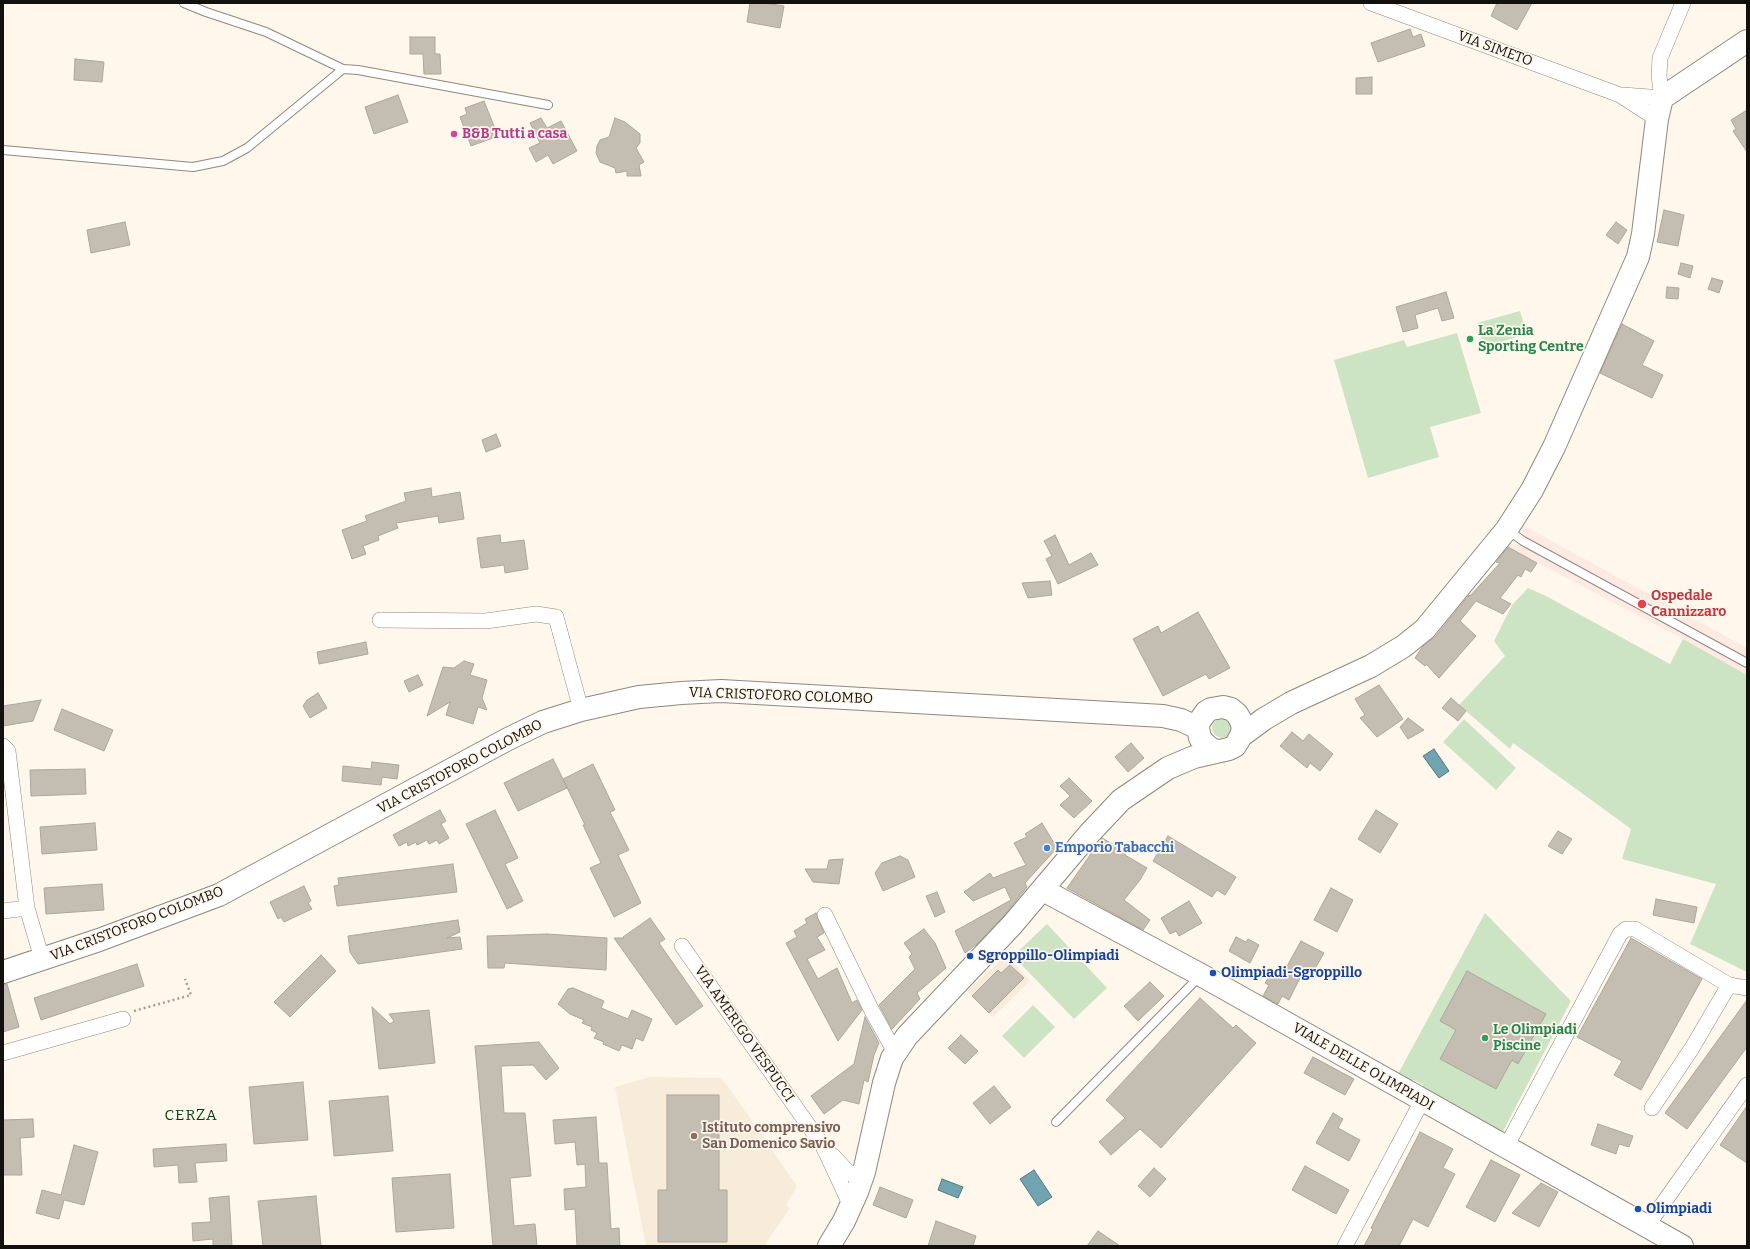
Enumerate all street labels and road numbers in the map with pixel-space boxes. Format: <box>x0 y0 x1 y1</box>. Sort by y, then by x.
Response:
street label: VIA SIMETO <box>1455 28 1535 70</box>
street label: VIA CRISTOFORO COLOMBO <box>689 684 873 708</box>
street label: VIA CRISTOFORO COLOMBO <box>375 716 545 818</box>
street label: VIA CRISTOFORO COLOMBO <box>48 883 226 965</box>
street label: VIA AMERIGO VESPUCCI <box>691 963 797 1105</box>
street label: VIALE DELLE OLIMPIADI <box>1289 1020 1437 1114</box>

